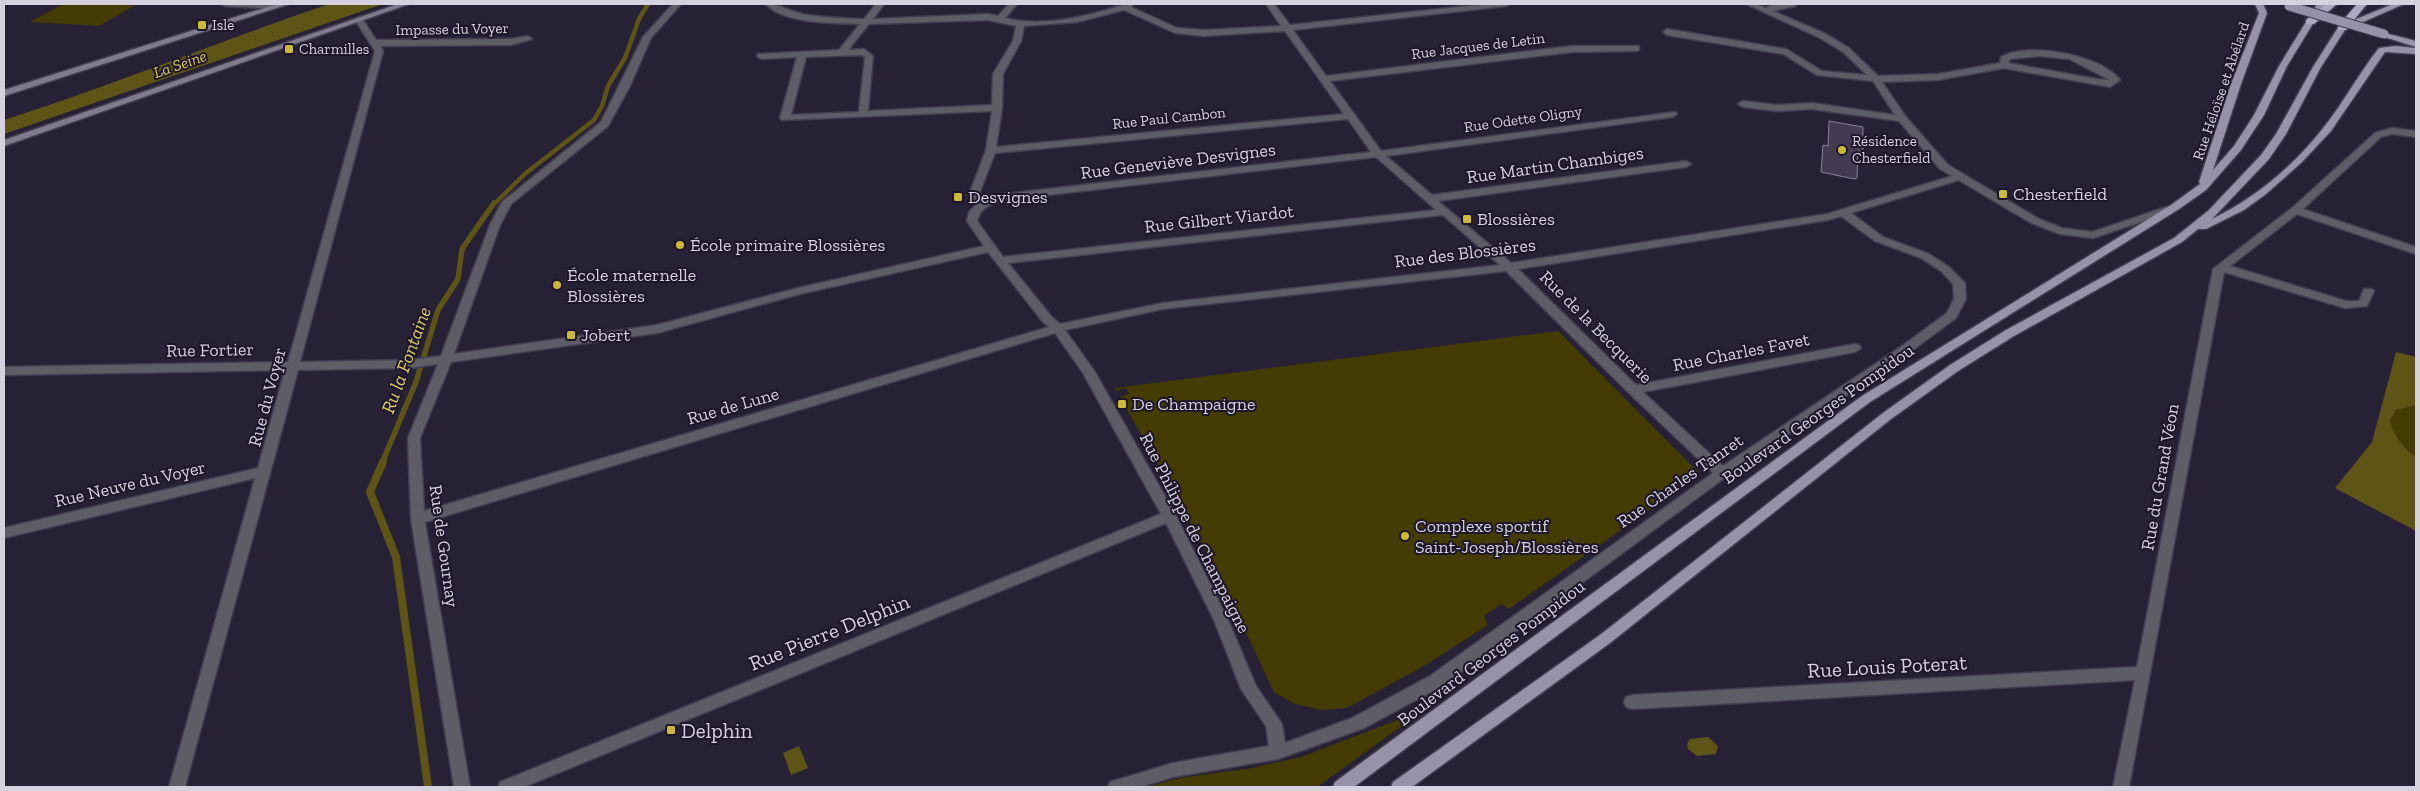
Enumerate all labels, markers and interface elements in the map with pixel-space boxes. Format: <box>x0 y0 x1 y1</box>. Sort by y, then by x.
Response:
place label: Isle <box>212 16 234 34</box>
marker: Isle <box>196 19 208 31</box>
street label: Impasse du Voyer <box>395 19 509 39</box>
street label: Rue Héloïse et Abélard <box>2189 19 2253 163</box>
street label: Rue Jacques de Letin <box>1410 29 1546 63</box>
place label: Charmilles <box>299 40 369 58</box>
marker: Charmilles <box>283 43 295 55</box>
water label: La Seine <box>151 46 209 82</box>
street label: Rue Odette Oligny <box>1463 102 1584 136</box>
street label: Rue Paul Cambon <box>1111 103 1227 133</box>
place label: Résidence Chesterfield <box>1852 132 1931 167</box>
street label: Rue Geneviève Desvignes <box>1079 138 1277 184</box>
street label: Rue Martin Chambiges <box>1465 142 1645 188</box>
marker: Résidence Chesterfield <box>1836 144 1848 156</box>
place label: Chesterfield <box>2013 183 2107 205</box>
place label: Desvignes <box>968 186 1048 208</box>
marker: Chesterfield <box>1997 188 2009 200</box>
marker: Desvignes <box>952 191 964 203</box>
street label: Rue Gilbert Viardot <box>1143 200 1295 238</box>
place label: Blossières <box>1477 208 1555 230</box>
marker: Blossières <box>1461 213 1473 225</box>
street label: Rue des Blossières <box>1393 233 1537 273</box>
place label: École primaire Blossières <box>690 234 885 256</box>
marker: École primaire Blossières <box>674 239 686 251</box>
place label: École maternelle Blossières <box>567 264 696 307</box>
street label: Rue de la Becquerie <box>1535 266 1657 388</box>
marker: École maternelle Blossières <box>551 279 563 291</box>
water label: Ru la Fontaine <box>376 303 436 417</box>
place label: Jobert <box>581 324 631 346</box>
street label: Rue Charles Favet <box>1671 328 1812 376</box>
marker: Jobert <box>565 329 577 341</box>
street label: Rue Fortier <box>166 338 254 362</box>
street label: Boulevard Georges Pompidou <box>1718 339 1918 489</box>
street label: Rue du Voyer <box>243 345 291 449</box>
street label: Rue de Lune <box>684 382 782 430</box>
place label: De Champaigne <box>1132 393 1255 415</box>
marker: De Champaigne <box>1116 398 1128 410</box>
street label: Rue du Grand Véon <box>2136 401 2184 552</box>
street label: Rue Philippe de Champaigne <box>1135 429 1255 637</box>
street label: Rue Charles Tanret <box>1613 429 1748 533</box>
street label: Rue Neuve du Voyer <box>52 456 208 512</box>
street label: Rue de Gournay <box>425 483 464 609</box>
place label: Complexe sportif Saint-Joseph/Blossières <box>1415 515 1599 558</box>
marker: Complexe sportif Saint-Joseph/Blossières <box>1399 530 1411 542</box>
street label: Boulevard Georges Pompidou <box>1393 575 1589 731</box>
street label: Rue Pierre Delphin <box>745 588 913 676</box>
street label: Rue Louis Poterat <box>1806 649 1968 683</box>
place label: Delphin <box>681 718 752 743</box>
marker: Delphin <box>665 724 677 736</box>

